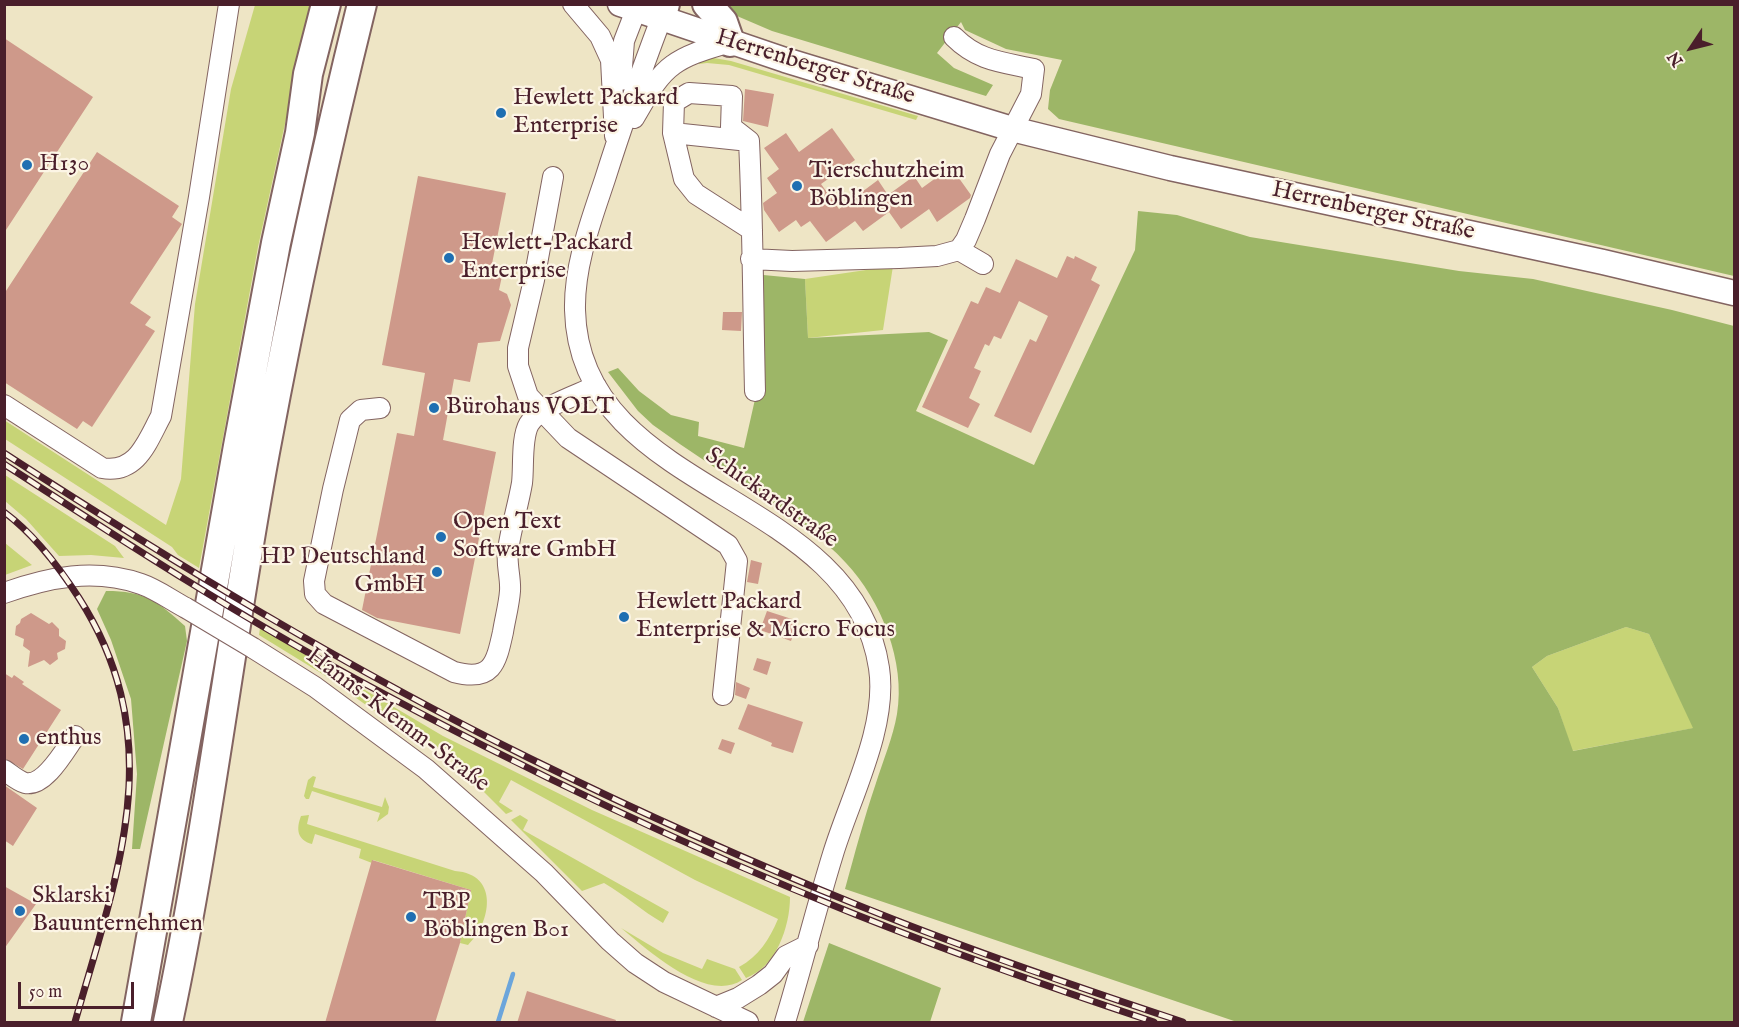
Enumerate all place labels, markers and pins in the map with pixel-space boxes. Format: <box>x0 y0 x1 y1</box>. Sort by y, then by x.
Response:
place label: Hewlett Packard Enterprise <box>513 85 678 141</box>
marker: Hewlett Packard Enterprise <box>494 106 508 120</box>
place label: H130 <box>39 151 89 179</box>
marker: H130 <box>20 158 34 172</box>
place label: Tierschutzheim Böblingen <box>809 158 964 214</box>
marker: Tierschutzheim Böblingen <box>790 179 804 193</box>
place label: Hewlett-Packard Enterprise <box>461 230 632 286</box>
marker: Hewlett-Packard Enterprise <box>442 251 456 265</box>
place label: Bürohaus VOLT <box>446 394 614 422</box>
marker: Bürohaus VOLT <box>427 401 441 415</box>
place label: Open Text Software GmbH <box>453 509 617 565</box>
marker: Open Text Software GmbH <box>434 530 448 544</box>
place label: HP Deutschland GmbH <box>260 544 425 600</box>
marker: HP Deutschland GmbH <box>430 565 444 579</box>
place label: Hewlett Packard Enterprise & Micro Focus <box>636 589 895 645</box>
marker: Hewlett Packard Enterprise & Micro Focus <box>617 610 631 624</box>
place label: enthus <box>36 725 101 753</box>
marker: enthus <box>17 732 31 746</box>
place label: Sklarski Bauunternehmen <box>32 883 203 939</box>
place label: TBP Böblingen B01 <box>423 889 569 945</box>
marker: Sklarski Bauunternehmen <box>13 904 27 918</box>
marker: TBP Böblingen B01 <box>404 910 418 924</box>

